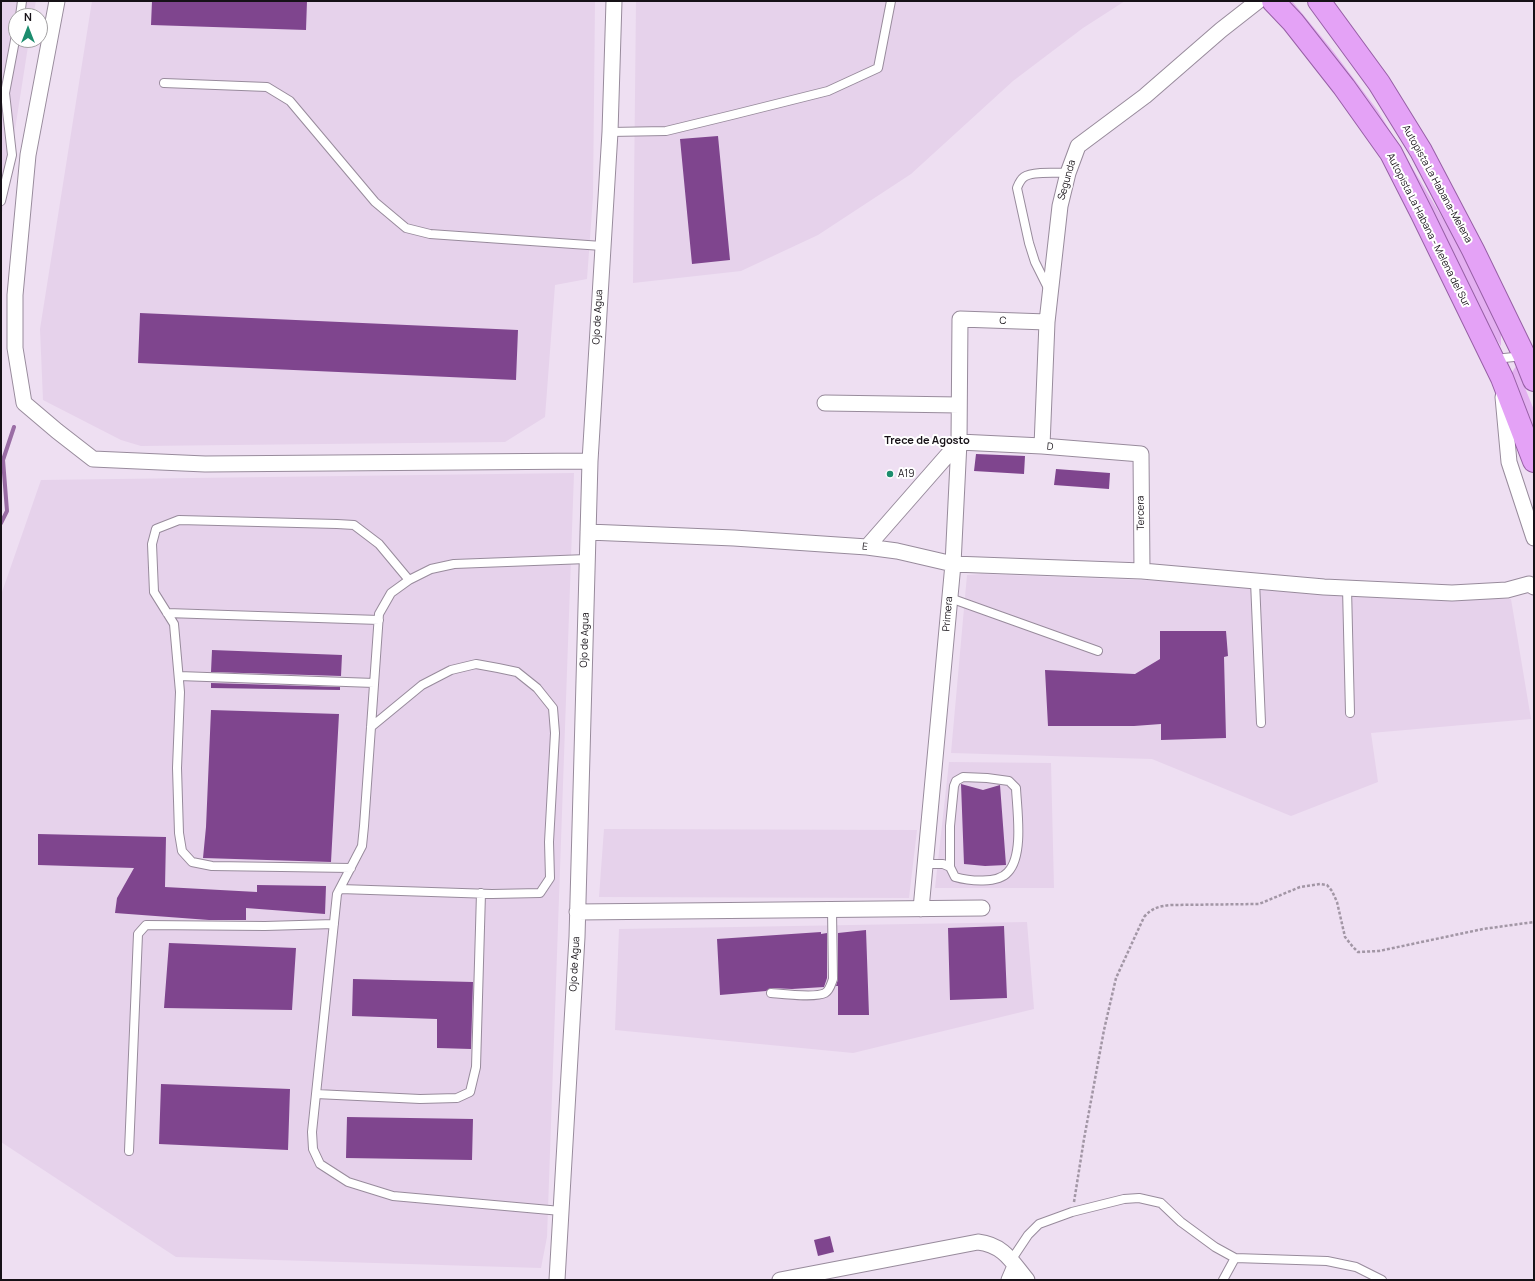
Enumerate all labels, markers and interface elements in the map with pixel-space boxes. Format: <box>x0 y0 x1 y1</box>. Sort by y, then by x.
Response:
north arrow <box>8 8 48 48</box>
text: N <box>24 9 32 24</box>
street label: Autopista La Habana-Melena <box>1399 123 1475 245</box>
street label: Autopista La Habana - Melena del Sur <box>1384 151 1472 309</box>
street label: Segunda <box>1056 159 1078 201</box>
street label: Ojo de Agua <box>591 289 605 345</box>
street label: C <box>999 315 1007 327</box>
district label: Trece de Agosto <box>884 434 970 448</box>
street label: D <box>1046 441 1054 453</box>
place label: A19 <box>898 468 914 480</box>
marker: A19 <box>885 469 895 479</box>
street label: Tercera <box>1135 496 1147 530</box>
street label: E <box>862 541 868 553</box>
street label: Primera <box>940 596 956 632</box>
street label: Ojo de Agua <box>578 612 592 668</box>
street label: Ojo de Agua <box>568 936 582 992</box>

